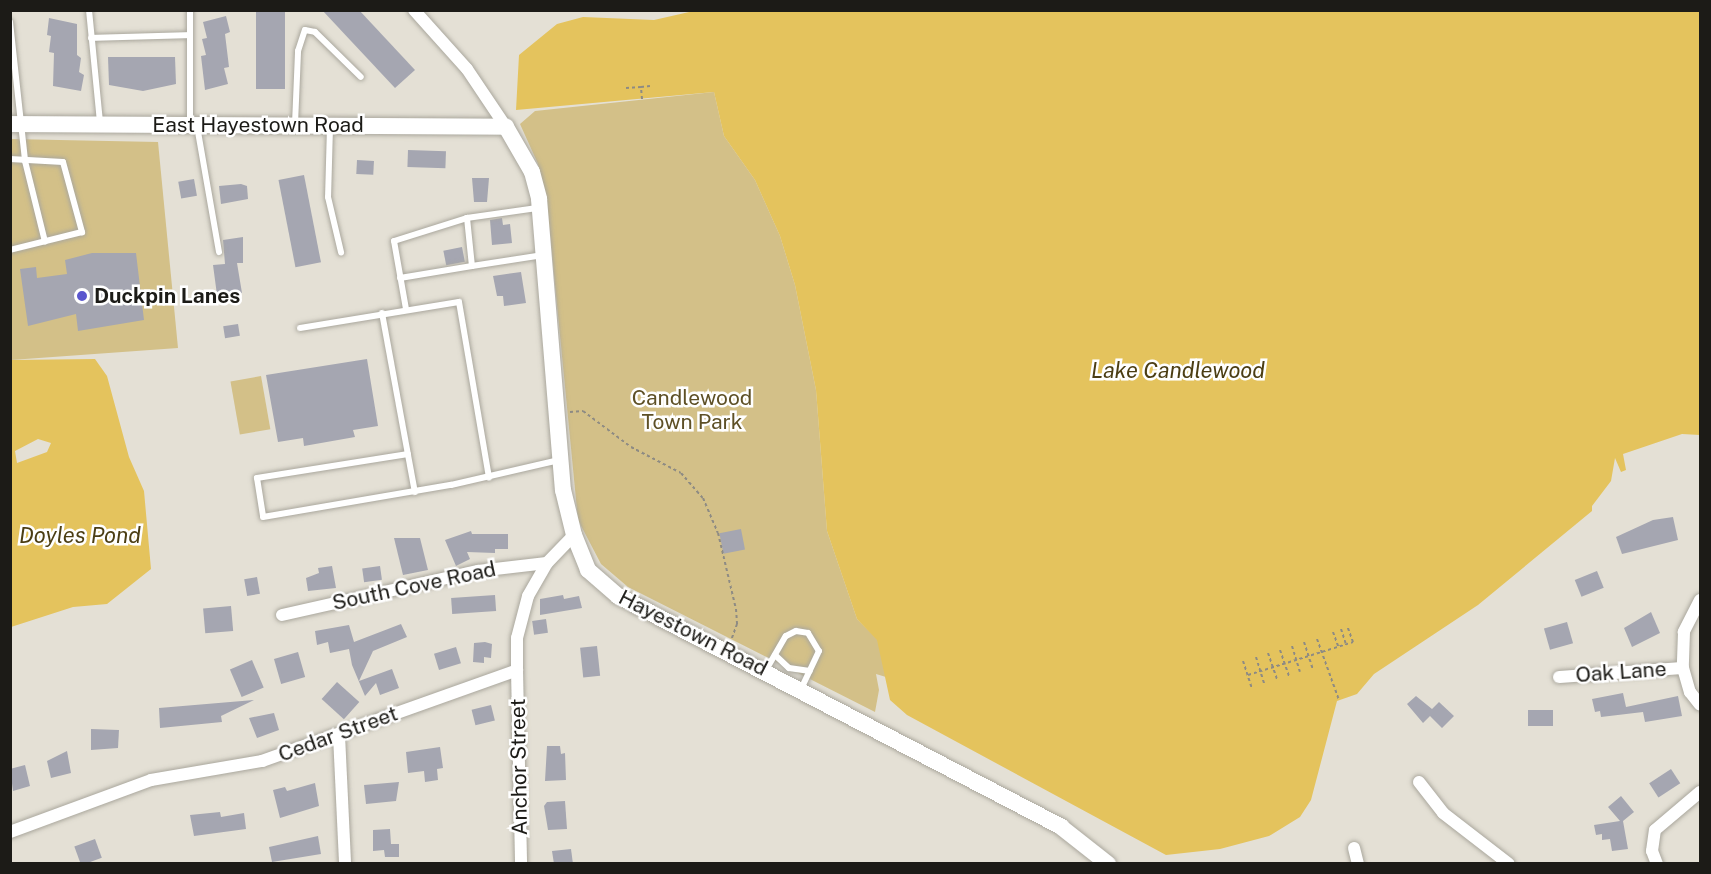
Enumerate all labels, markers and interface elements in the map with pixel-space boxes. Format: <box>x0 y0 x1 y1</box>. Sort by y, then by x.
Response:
street label: East Hayestown Road <box>152 112 364 138</box>
place label: Duckpin Lanes <box>94 283 240 309</box>
marker: Duckpin Lanes <box>75 289 89 303</box>
water label: Lake Candlewood <box>1091 358 1265 384</box>
park label: Candlewood Town Park <box>632 385 752 435</box>
water label: Doyles Pond <box>19 523 141 549</box>
street label: South Cove Road <box>330 556 498 616</box>
street label: Hayestown Road <box>614 585 772 681</box>
street label: Oak Lane <box>1575 656 1667 688</box>
street label: Anchor Street <box>505 698 533 836</box>
street label: Cedar Street <box>275 701 401 767</box>

